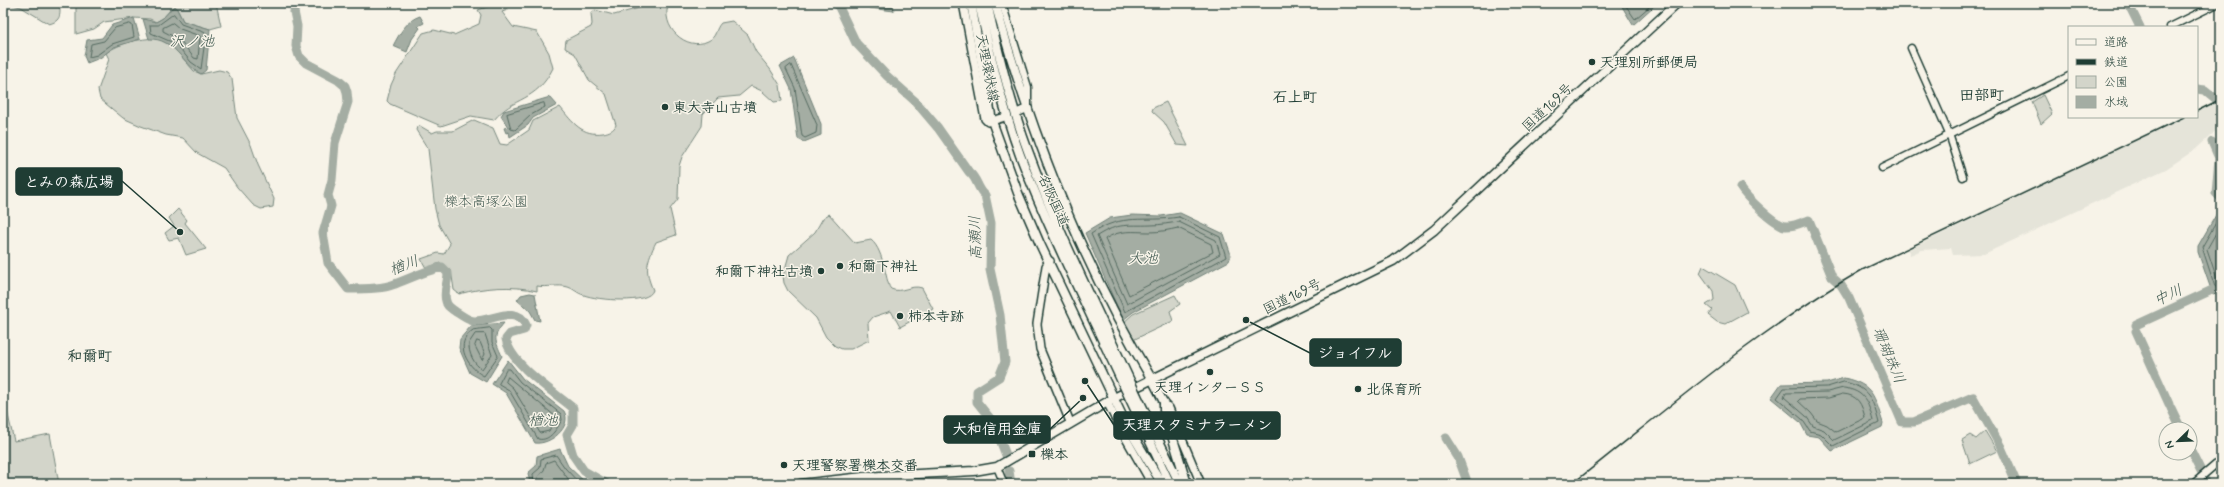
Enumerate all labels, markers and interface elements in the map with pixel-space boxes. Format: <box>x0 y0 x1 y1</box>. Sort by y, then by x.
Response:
legend <box>2068 26 2198 118</box>
water label: 沢ノ池 <box>169 32 215 52</box>
street label: 天理環状線 <box>972 32 1003 104</box>
text: 道路 <box>2104 35 2128 51</box>
place label: 天理別所郵便局 <box>1600 54 1698 72</box>
text: 鉄道 <box>2104 55 2128 71</box>
marker: 天理別所郵便局 <box>1587 57 1597 67</box>
text: 公園 <box>2104 75 2128 91</box>
street label: 国道169号 <box>1518 80 1577 136</box>
district label: 田部町 <box>1959 86 2005 106</box>
district label: 石上町 <box>1272 88 1318 108</box>
text: 水域 <box>2104 95 2128 111</box>
place label: 東大寺山古墳 <box>673 99 757 117</box>
marker: 東大寺山古墳 <box>660 102 670 112</box>
callout: とみの森広場 <box>16 168 122 195</box>
street label: 名阪国道 <box>1033 171 1073 230</box>
text: とみの森広場 <box>24 173 114 193</box>
park label: 櫟本高塚公園 <box>444 193 528 211</box>
water label: 高瀬川 <box>965 215 987 261</box>
water label: 大池 <box>1128 249 1159 269</box>
water label: 楢川 <box>387 251 422 281</box>
place label: 和爾下神社 <box>848 258 918 276</box>
marker: 和爾下神社 <box>835 261 845 271</box>
place label: 和爾下神社古墳 <box>715 263 813 281</box>
marker: 和爾下神社古墳 <box>816 266 826 276</box>
street label: 国道169号 <box>1260 275 1325 319</box>
water label: 中川 <box>2151 281 2186 311</box>
place label: 柿本寺跡 <box>908 308 964 326</box>
marker: 柿本寺跡 <box>895 311 905 321</box>
water label: 珊瑚珠川 <box>1867 324 1909 387</box>
callout: ジョイフル <box>1310 339 1401 366</box>
text: ジョイフル <box>1318 344 1392 364</box>
district label: 和爾町 <box>67 347 113 367</box>
marker: 天理インターＳＳ <box>1205 367 1215 377</box>
place label: 天理インターＳＳ <box>1154 379 1266 397</box>
place label: 北保育所 <box>1366 381 1422 399</box>
marker: 北保育所 <box>1353 384 1363 394</box>
water label: 楢池 <box>528 411 559 431</box>
callout: 天理スタミナラーメン <box>1114 412 1280 439</box>
callout: 大和信用金庫 <box>944 416 1050 443</box>
text: 天理スタミナラーメン <box>1122 416 1272 436</box>
text: 大和信用金庫 <box>952 420 1042 440</box>
north arrow <box>2158 421 2198 461</box>
text: N <box>2162 438 2178 451</box>
place label: 櫟本 <box>1040 446 1068 464</box>
marker: 櫟本 <box>1027 449 1037 459</box>
place label: 天理警察署櫟本交番 <box>792 457 918 475</box>
marker: 天理警察署櫟本交番 <box>779 460 789 470</box>

